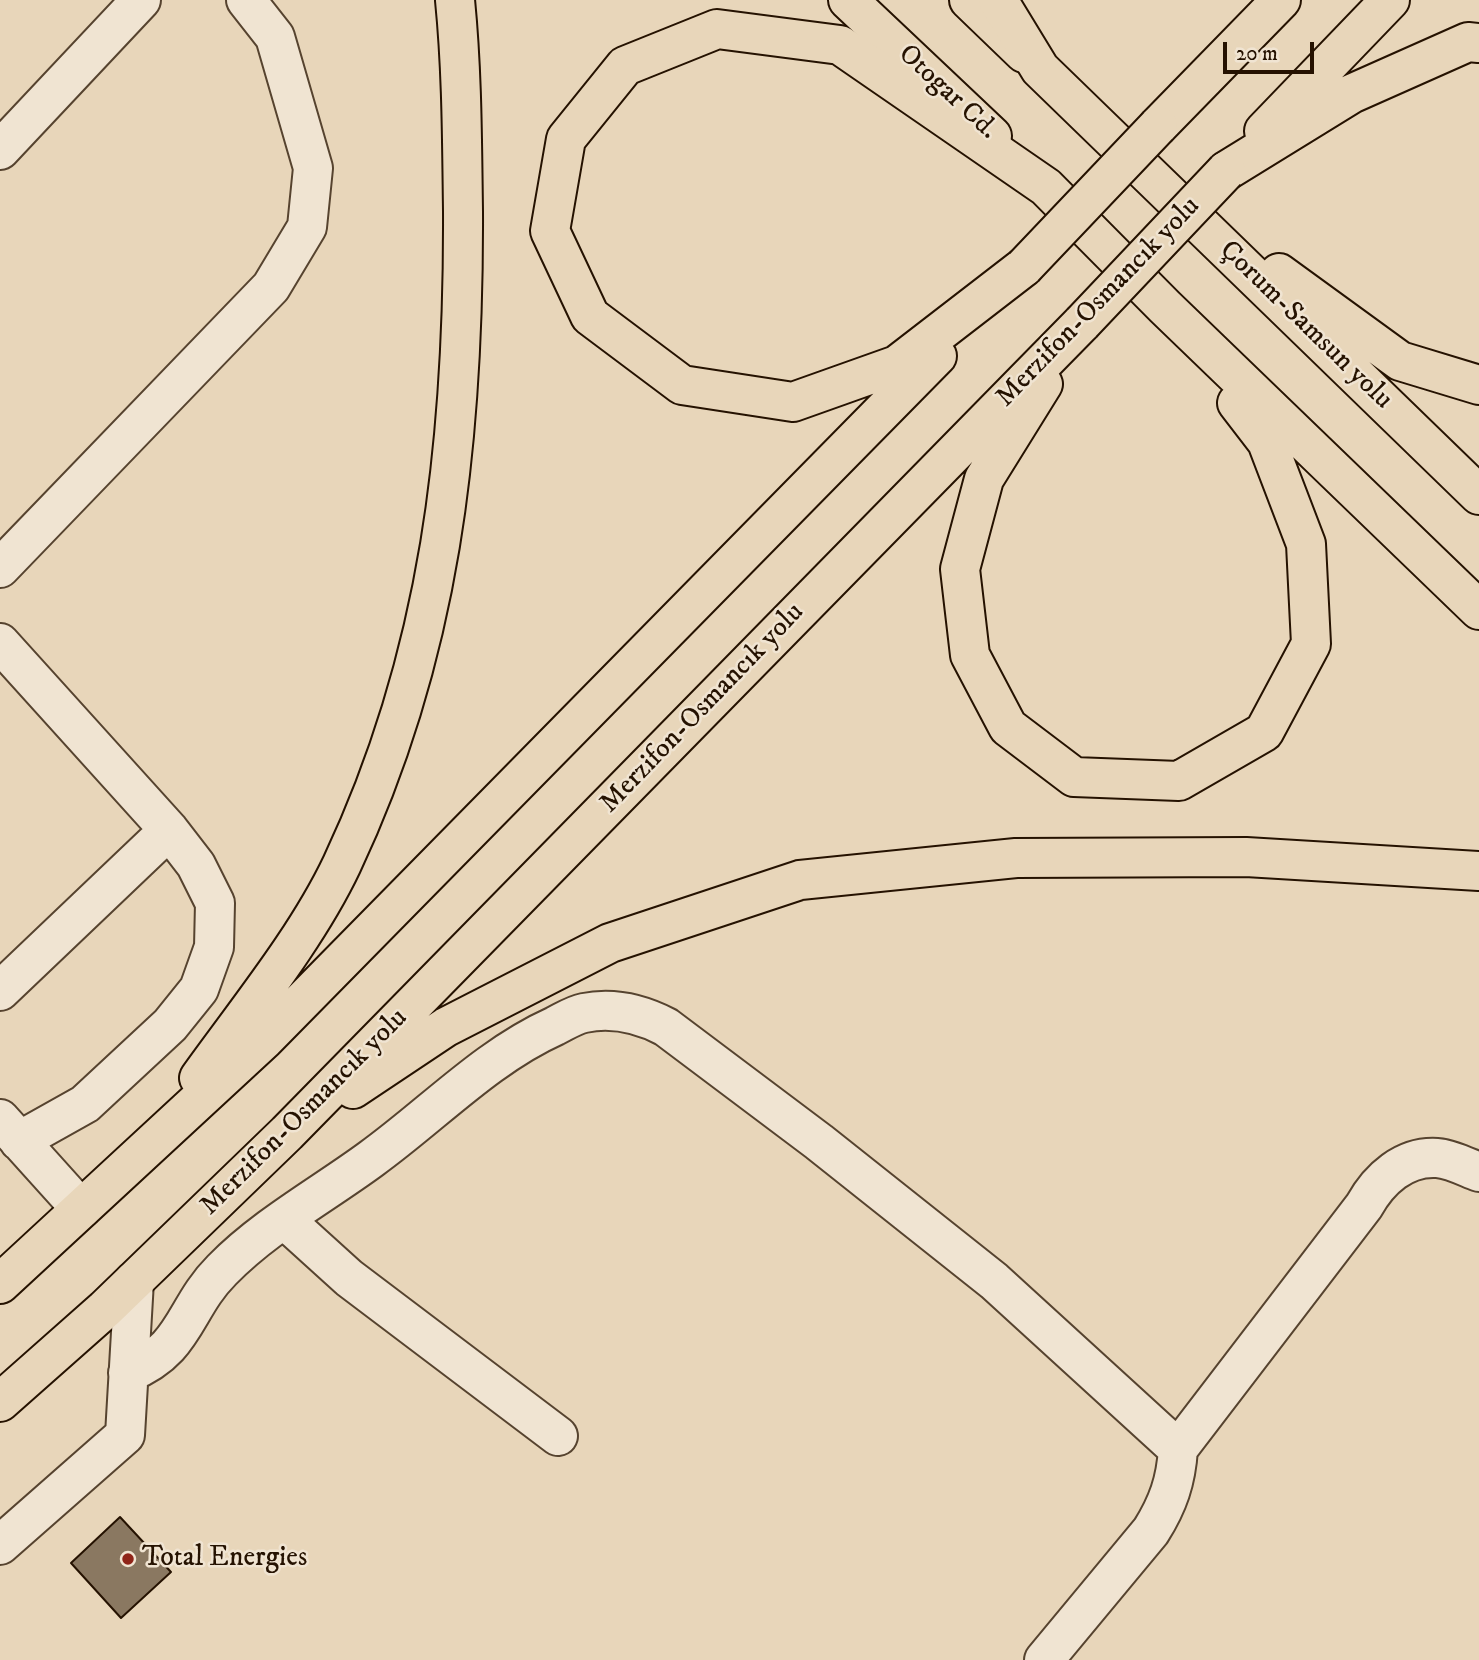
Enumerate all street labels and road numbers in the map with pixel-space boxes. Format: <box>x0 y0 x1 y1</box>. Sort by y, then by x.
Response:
street label: Otogar Cd. <box>890 38 1004 148</box>
street label: Merzifon-Osmancık yolu <box>990 191 1208 415</box>
street label: Çorum-Samsun yolu <box>1211 235 1399 417</box>
street label: Merzifon-Osmancık yolu <box>594 597 812 821</box>
street label: Merzifon-Osmancık yolu <box>194 1002 416 1224</box>

